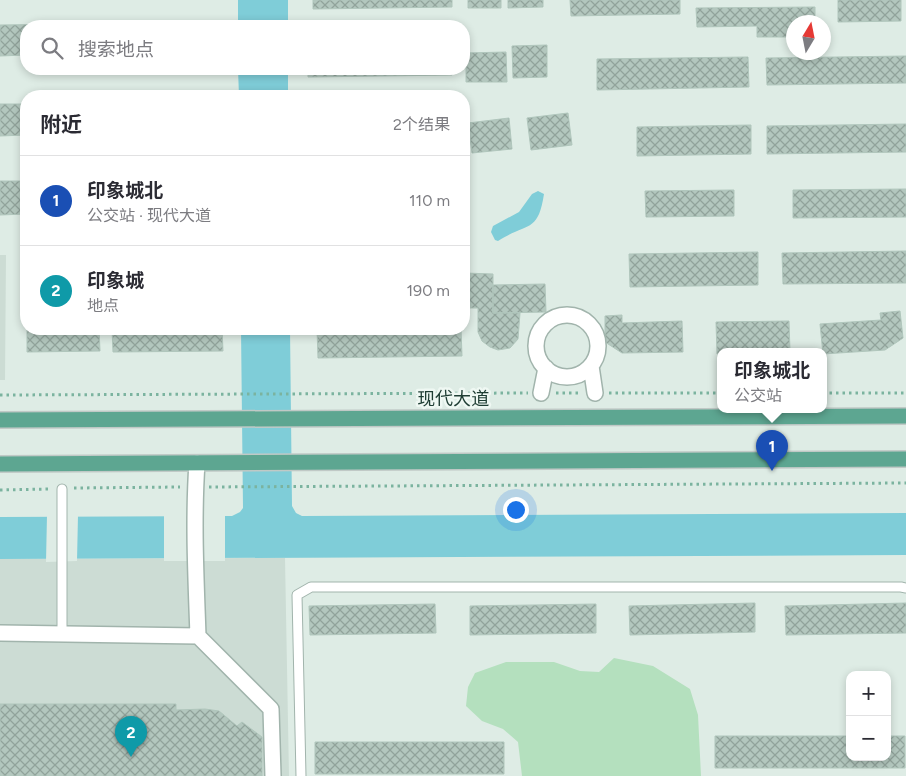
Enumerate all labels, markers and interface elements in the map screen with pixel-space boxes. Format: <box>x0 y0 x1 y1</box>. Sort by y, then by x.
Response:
north arrow <box>786 15 831 60</box>
search box <box>20 20 470 75</box>
icon: search <box>38 34 66 62</box>
text: 搜索地点 <box>78 38 154 61</box>
text: 附近 <box>40 112 82 137</box>
text: 2个结果 <box>393 115 450 134</box>
text: 印象城北 <box>87 179 163 202</box>
text: 1 <box>53 191 59 210</box>
text: 110 m <box>409 191 450 210</box>
text: 公交站 · 现代大道 <box>87 206 211 225</box>
text: 印象城 <box>87 269 144 292</box>
text: 2 <box>51 281 61 300</box>
text: 190 m <box>407 281 450 300</box>
text: 地点 <box>87 296 119 315</box>
popup <box>717 348 827 413</box>
text: 印象城北 <box>734 359 810 382</box>
text: 公交站 <box>734 386 782 405</box>
street label: 现代大道 <box>417 388 489 410</box>
pin: 1 <box>756 430 788 471</box>
your location <box>503 497 529 523</box>
map controls <box>846 671 891 761</box>
button: + <box>846 671 891 716</box>
pin: 2 <box>115 716 147 757</box>
button: − <box>846 716 891 761</box>

